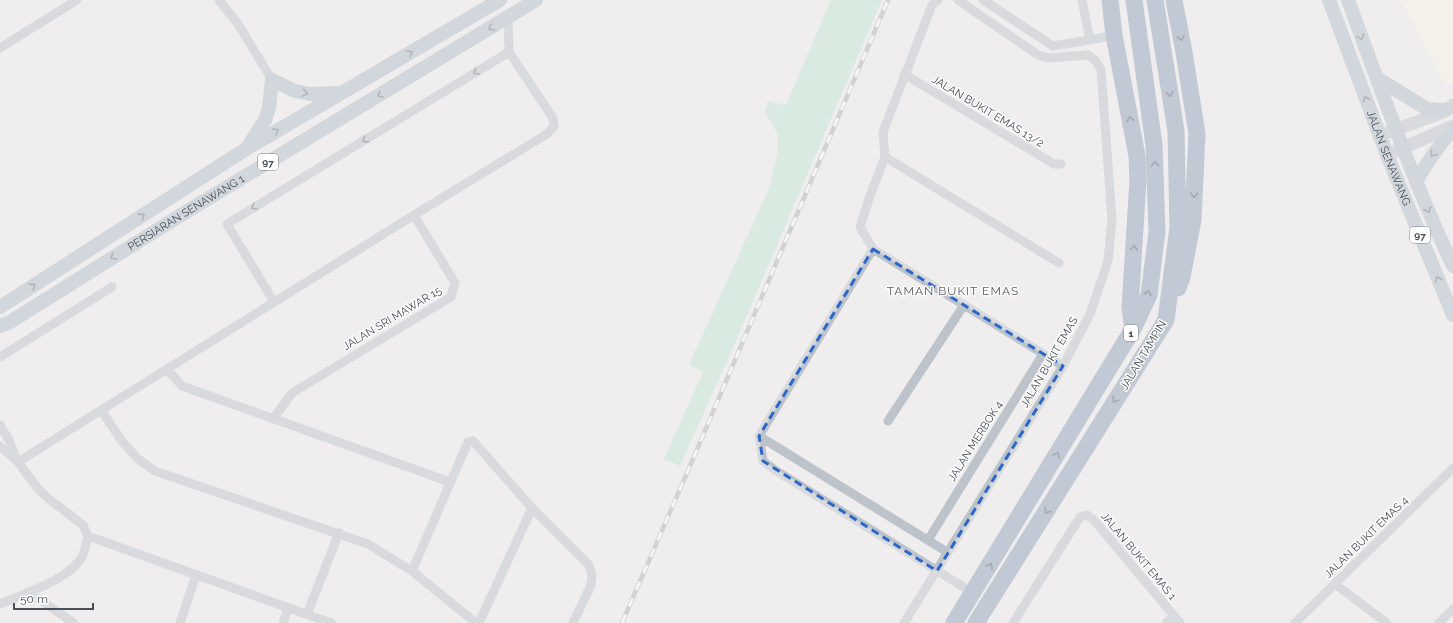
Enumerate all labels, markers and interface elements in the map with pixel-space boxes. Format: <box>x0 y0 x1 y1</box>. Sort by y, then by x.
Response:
one-way arrow <box>488 23 495 30</box>
one-way arrow <box>1357 33 1365 40</box>
one-way arrow <box>1177 35 1185 41</box>
one-way arrow <box>406 50 413 57</box>
one-way arrow <box>473 67 480 75</box>
street label: JALAN BUKIT EMAS 13/2 <box>929 73 1046 150</box>
one-way arrow <box>302 88 308 97</box>
one-way arrow <box>377 90 384 97</box>
one-way arrow <box>1165 91 1174 97</box>
one-way arrow <box>1362 96 1370 103</box>
street label: JALAN SENAWANG <box>1364 109 1413 208</box>
one-way arrow <box>1126 116 1134 122</box>
one-way arrow <box>272 129 279 136</box>
one-way arrow <box>362 135 369 142</box>
one-way arrow <box>1430 150 1438 157</box>
road number: 97 <box>258 154 278 170</box>
one-way arrow <box>1150 161 1159 167</box>
street label: PERSIARAN SENAWANG 1 <box>126 172 247 254</box>
one-way arrow <box>1190 192 1199 198</box>
one-way arrow <box>251 203 258 210</box>
one-way arrow <box>1423 206 1431 213</box>
one-way arrow <box>138 213 145 220</box>
road number: 97 <box>1410 227 1430 243</box>
one-way arrow <box>1129 245 1138 251</box>
one-way arrow <box>110 252 117 260</box>
one-way arrow <box>1435 276 1443 284</box>
one-way arrow <box>29 283 36 291</box>
street label: JALAN SRI MAWAR 15 <box>341 284 444 353</box>
district label: TAMAN BUKIT EMAS <box>887 284 1019 298</box>
one-way arrow <box>1144 290 1152 297</box>
street label: JALAN BUKIT EMAS <box>1018 314 1081 410</box>
street label: JALAN TAMPIN <box>1118 318 1169 392</box>
road number: 1 <box>1124 325 1138 341</box>
one-way arrow <box>1113 396 1120 403</box>
street label: JALAN MERBOK 4 <box>945 399 1005 484</box>
one-way arrow <box>1052 452 1060 459</box>
street label: JALAN BUKIT EMAS 4 <box>1322 494 1411 581</box>
one-way arrow <box>1044 507 1051 514</box>
street label: JALAN BUKIT EMAS 1 <box>1098 510 1179 603</box>
one-way arrow <box>985 563 992 570</box>
scale bar <box>14 585 93 611</box>
text: 50 m <box>20 592 48 606</box>

